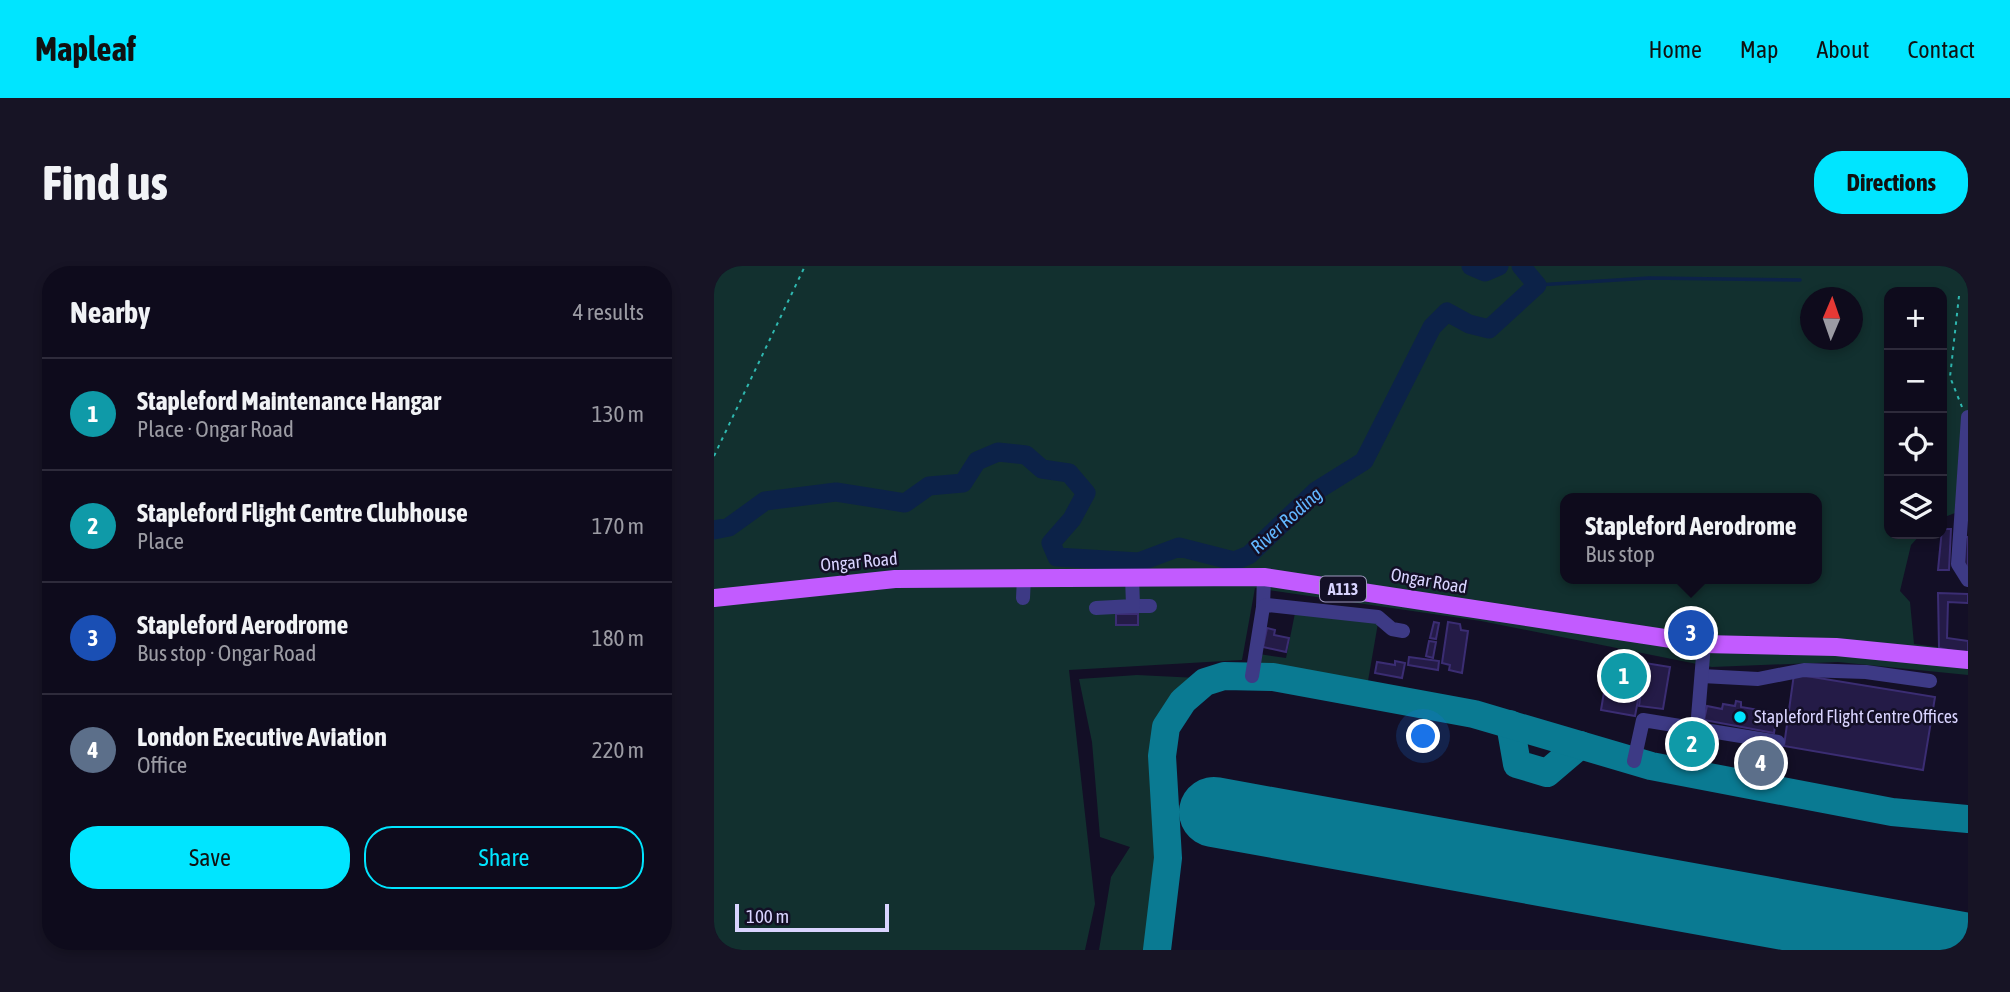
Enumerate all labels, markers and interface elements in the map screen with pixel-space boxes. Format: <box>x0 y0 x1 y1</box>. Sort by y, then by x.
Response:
text: Mapleaf <box>35 30 136 68</box>
text: Home <box>1648 36 1702 63</box>
text: Map <box>1740 36 1778 63</box>
text: About <box>1816 36 1869 63</box>
text: Contact <box>1907 36 1975 63</box>
button: Directions <box>1814 151 1968 214</box>
text: Find us <box>42 154 168 210</box>
north arrow <box>1800 287 1863 350</box>
map controls <box>1884 287 1947 539</box>
button: + <box>1884 287 1947 350</box>
text: Nearby <box>70 295 150 329</box>
text: 4 results <box>573 299 644 325</box>
button: − <box>1884 350 1947 413</box>
text: Stapleford Maintenance Hangar <box>137 386 441 416</box>
text: 1 <box>88 401 98 427</box>
text: 130 m <box>592 401 644 427</box>
button: locate <box>1884 413 1947 476</box>
text: Place · Ongar Road <box>137 416 294 442</box>
button: layers <box>1884 476 1947 539</box>
water label: River Roding <box>1246 482 1326 558</box>
popup <box>1560 493 1822 584</box>
text: Stapleford Flight Centre Clubhouse <box>137 498 468 528</box>
text: Stapleford Aerodrome <box>1585 511 1797 541</box>
text: 2 <box>88 513 98 539</box>
text: 170 m <box>592 513 644 539</box>
text: Place <box>137 528 184 554</box>
text: Bus stop <box>1585 541 1655 567</box>
street label: Ongar Road <box>820 548 898 575</box>
street label: Ongar Road <box>1389 563 1469 598</box>
road number: A113 <box>1320 576 1366 602</box>
pin: 3 <box>1668 607 1714 659</box>
text: Stapleford Aerodrome <box>137 610 348 640</box>
text: 3 <box>88 625 98 651</box>
text: 180 m <box>592 625 644 651</box>
text: Bus stop · Ongar Road <box>137 640 316 666</box>
pin: 1 <box>1601 650 1647 702</box>
place label: Stapleford Flight Centre Offices <box>1754 706 1958 727</box>
marker: Stapleford Flight Centre Offices <box>1732 709 1748 725</box>
pin: 2 <box>1669 718 1715 770</box>
your location <box>1406 719 1440 753</box>
text: London Executive Aviation <box>137 722 387 752</box>
text: 4 <box>88 737 98 763</box>
text: 220 m <box>592 737 644 763</box>
pin: 4 <box>1738 737 1784 789</box>
text: Office <box>137 752 187 778</box>
button: Save <box>70 826 350 889</box>
button: Share <box>364 826 644 889</box>
scale bar <box>735 901 889 933</box>
text: 100 m <box>746 905 789 927</box>

